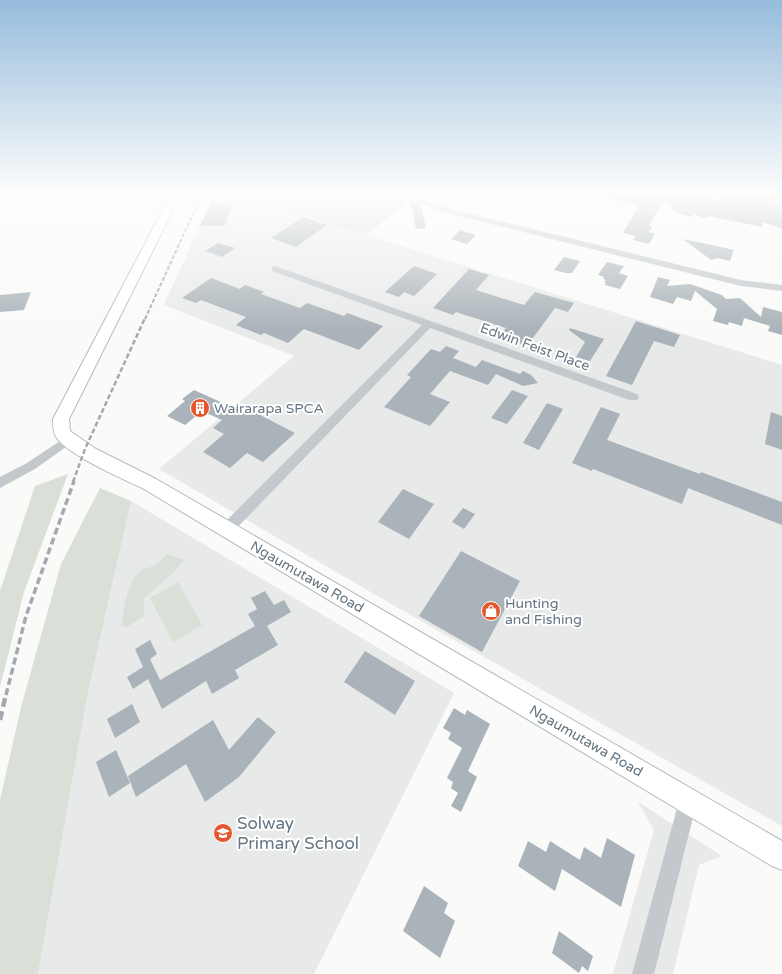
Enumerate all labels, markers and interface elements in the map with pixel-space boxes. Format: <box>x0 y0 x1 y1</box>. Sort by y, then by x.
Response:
street label: Edwin Feist Place <box>478 319 592 375</box>
building icon: Wairarapa SPCA <box>189 397 211 419</box>
place label: Wairarapa SPCA <box>214 400 324 417</box>
street label: Ngaumutawa Road <box>247 538 367 616</box>
place label: Hunting and Fishing <box>505 595 582 628</box>
shop icon: Hunting and Fishing <box>480 600 502 622</box>
street label: Ngaumutawa Road <box>526 702 646 780</box>
place label: Solway Primary School <box>237 813 359 854</box>
school or university icon: Solway Primary School <box>212 822 234 844</box>

